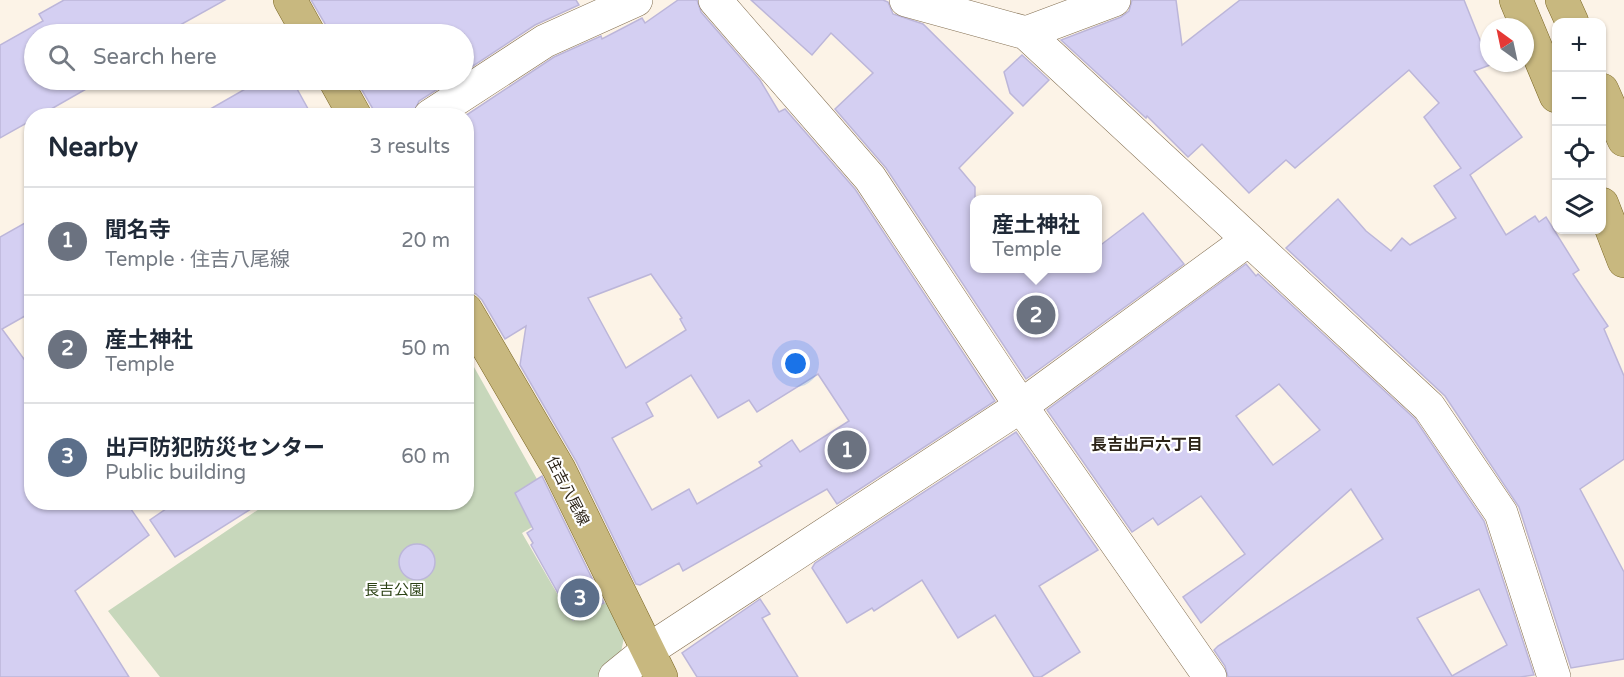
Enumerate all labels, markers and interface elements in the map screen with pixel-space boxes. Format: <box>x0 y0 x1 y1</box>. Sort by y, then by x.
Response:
north arrow <box>1480 18 1534 72</box>
map controls <box>1552 18 1606 234</box>
button: + <box>1552 18 1606 72</box>
search box <box>24 24 474 90</box>
icon: search <box>45 41 78 74</box>
text: Search here <box>93 44 217 70</box>
button: − <box>1552 72 1606 126</box>
button: locate <box>1552 126 1606 180</box>
text: Nearby <box>48 132 138 163</box>
text: 3 results <box>370 135 450 159</box>
button: layers <box>1552 180 1606 234</box>
popup <box>970 195 1102 273</box>
text: 産土神社 <box>992 212 1080 238</box>
text: 聞名寺 <box>105 217 171 243</box>
text: 1 <box>61 229 74 253</box>
text: 20 m <box>401 229 450 253</box>
text: Temple <box>992 238 1061 262</box>
text: Temple · 住吉八尾線 <box>105 248 290 272</box>
pin: 2 <box>1016 292 1056 338</box>
text: 産土神社 <box>105 327 193 353</box>
text: 2 <box>61 337 74 361</box>
text: 50 m <box>401 337 450 361</box>
your location <box>781 349 810 378</box>
text: Temple <box>105 353 175 377</box>
pin: 1 <box>828 428 866 472</box>
text: 出戸防犯防災センター <box>105 435 325 461</box>
district label: 長吉出戸六丁目 <box>1091 435 1203 455</box>
text: 3 <box>61 445 74 469</box>
text: 60 m <box>401 445 450 469</box>
street label: 住吉八尾線 <box>543 453 593 529</box>
text: Public building <box>105 461 246 485</box>
pin: 3 <box>560 576 600 620</box>
park label: 長吉公園 <box>364 581 424 599</box>

